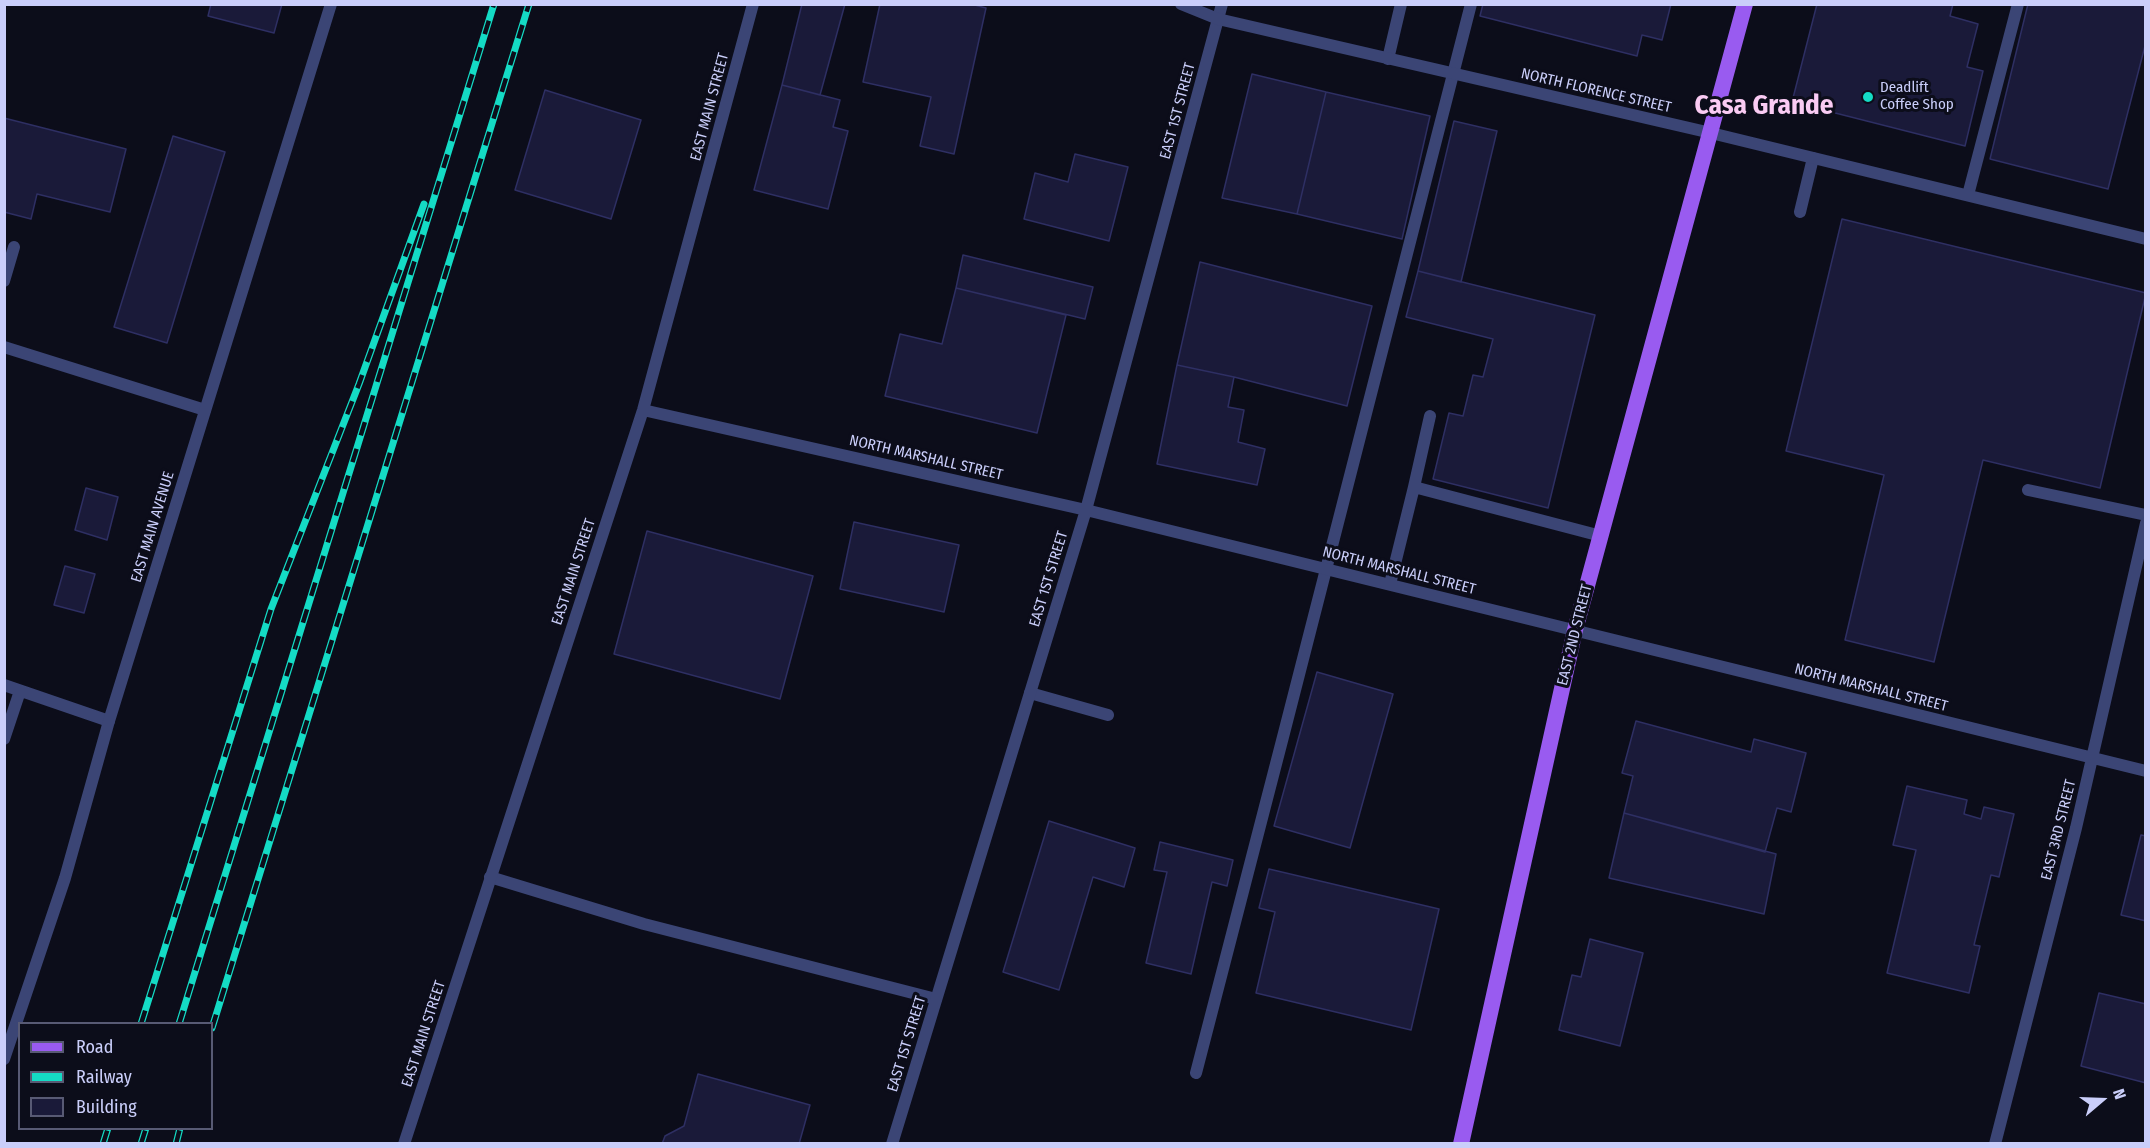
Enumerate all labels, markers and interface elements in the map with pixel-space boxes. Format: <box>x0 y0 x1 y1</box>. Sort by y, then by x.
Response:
street label: EAST MAIN STREET <box>687 51 733 163</box>
street label: EAST 1ST STREET <box>1156 61 1200 161</box>
street label: NORTH FLORENCE STREET <box>1519 65 1673 117</box>
place label: Deadlift Coffee Shop <box>1880 79 1954 114</box>
district label: Casa Grande <box>1695 90 1833 122</box>
marker: Deadlift Coffee Shop <box>1861 90 1875 104</box>
street label: NORTH MARSHALL STREET <box>847 432 1005 484</box>
street label: EAST MAIN AVENUE <box>128 469 178 585</box>
street label: EAST MAIN STREET <box>548 516 600 628</box>
street label: EAST 1ST STREET <box>1026 529 1072 629</box>
street label: NORTH MARSHALL STREET <box>1321 543 1477 599</box>
street label: EAST 2ND STREET <box>1554 583 1596 687</box>
street label: NORTH MARSHALL STREET <box>1793 660 1949 716</box>
street label: EAST 3RD STREET <box>2038 778 2080 882</box>
street label: EAST MAIN STREET <box>398 978 450 1090</box>
street label: EAST 1ST STREET <box>884 994 930 1094</box>
legend <box>18 1022 213 1130</box>
text: Road <box>76 1036 113 1058</box>
text: Railway <box>76 1066 132 1088</box>
north arrow <box>2072 1070 2132 1130</box>
text: N <box>2109 1086 2130 1102</box>
text: Building <box>76 1096 137 1118</box>

